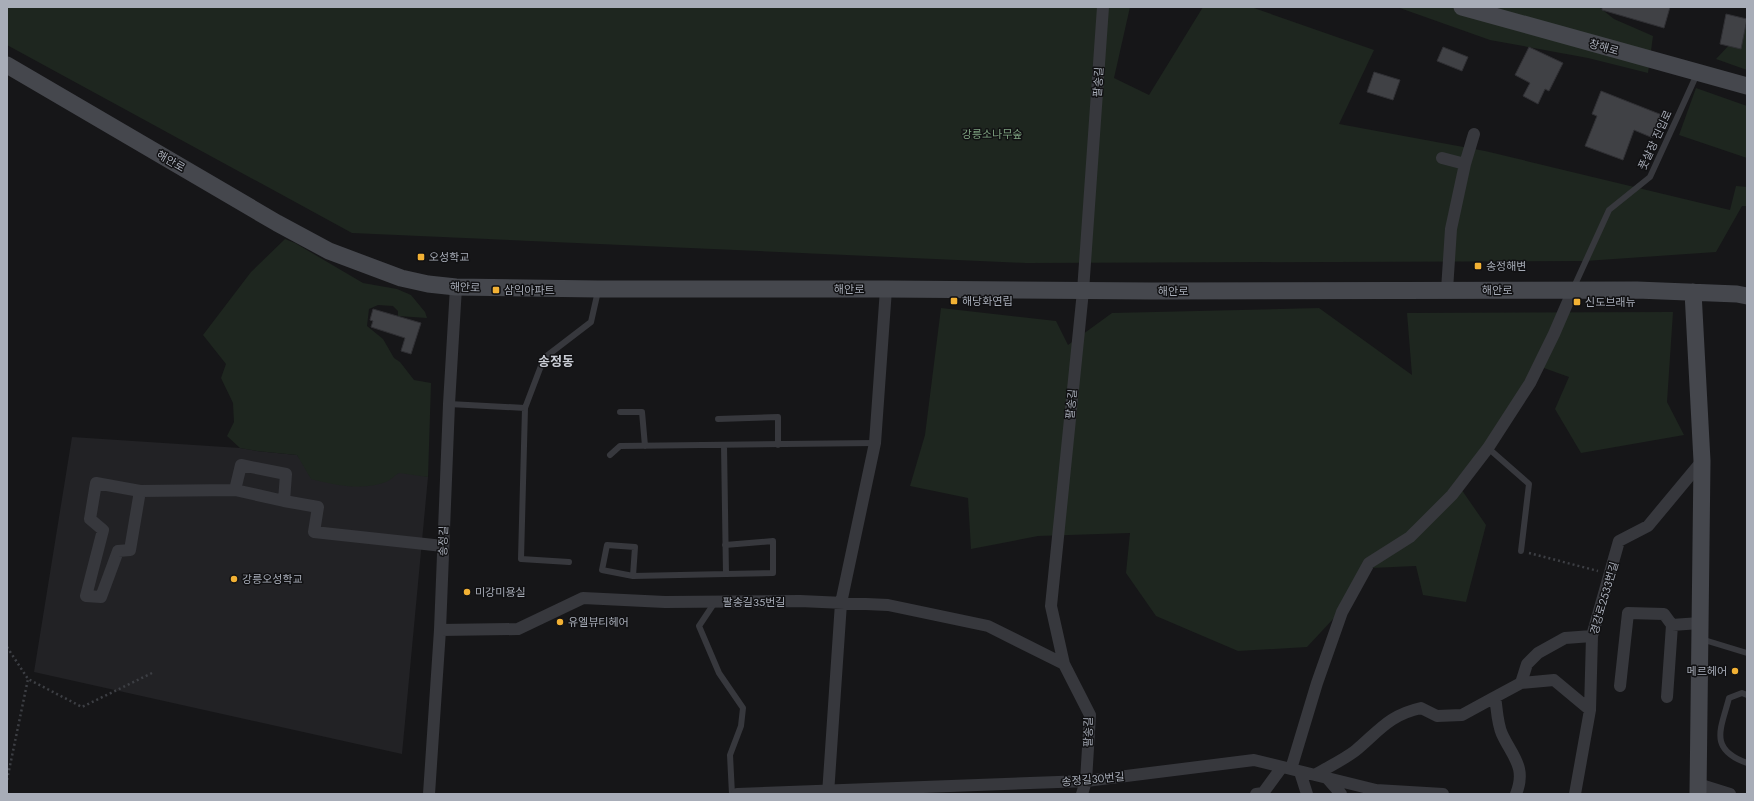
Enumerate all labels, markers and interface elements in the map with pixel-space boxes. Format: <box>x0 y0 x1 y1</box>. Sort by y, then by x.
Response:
street label: 창해로 <box>1587 35 1621 59</box>
street label: 팔송길 <box>1089 66 1107 98</box>
street label: 풋살장 진입로 <box>1634 108 1676 172</box>
park label: 강릉소나무숲 <box>962 126 1022 142</box>
street label: 해안로 <box>154 146 188 176</box>
place label: 오성학교 <box>429 249 469 265</box>
marker: 오성학교 <box>416 252 426 262</box>
place label: 송정해변 <box>1486 258 1526 274</box>
marker: 송정해변 <box>1473 261 1483 271</box>
street label: 해안로 <box>450 278 480 296</box>
street label: 해안로 <box>834 281 864 297</box>
place label: 삼익아파트 <box>504 282 555 298</box>
street label: 해안로 <box>1482 282 1512 298</box>
street label: 해안로 <box>1158 283 1188 299</box>
marker: 삼익아파트 <box>491 285 501 295</box>
place label: 해당화연립 <box>962 293 1013 309</box>
place label: 신도브래뉴 <box>1585 294 1636 310</box>
marker: 해당화연립 <box>949 296 959 306</box>
marker: 신도브래뉴 <box>1572 297 1582 307</box>
district label: 송정동 <box>538 352 574 371</box>
street label: 팔송길 <box>1061 388 1081 420</box>
street label: 송정길 <box>434 526 452 556</box>
street label: 경강로2533번길 <box>1586 560 1622 636</box>
place label: 강릉오성학교 <box>242 571 303 587</box>
marker: 강릉오성학교 <box>229 574 239 584</box>
place label: 미강미용실 <box>475 584 526 600</box>
marker: 미강미용실 <box>462 587 472 597</box>
street label: 팔송길35번길 <box>723 594 785 610</box>
place label: 유엘뷰티헤어 <box>568 614 629 630</box>
marker: 유엘뷰티헤어 <box>555 617 565 627</box>
place label: 메르헤어 <box>1687 663 1727 679</box>
marker: 메르헤어 <box>1730 666 1740 676</box>
street label: 팔송길 <box>1080 717 1096 747</box>
street label: 송정길30번길 <box>1061 768 1125 790</box>

